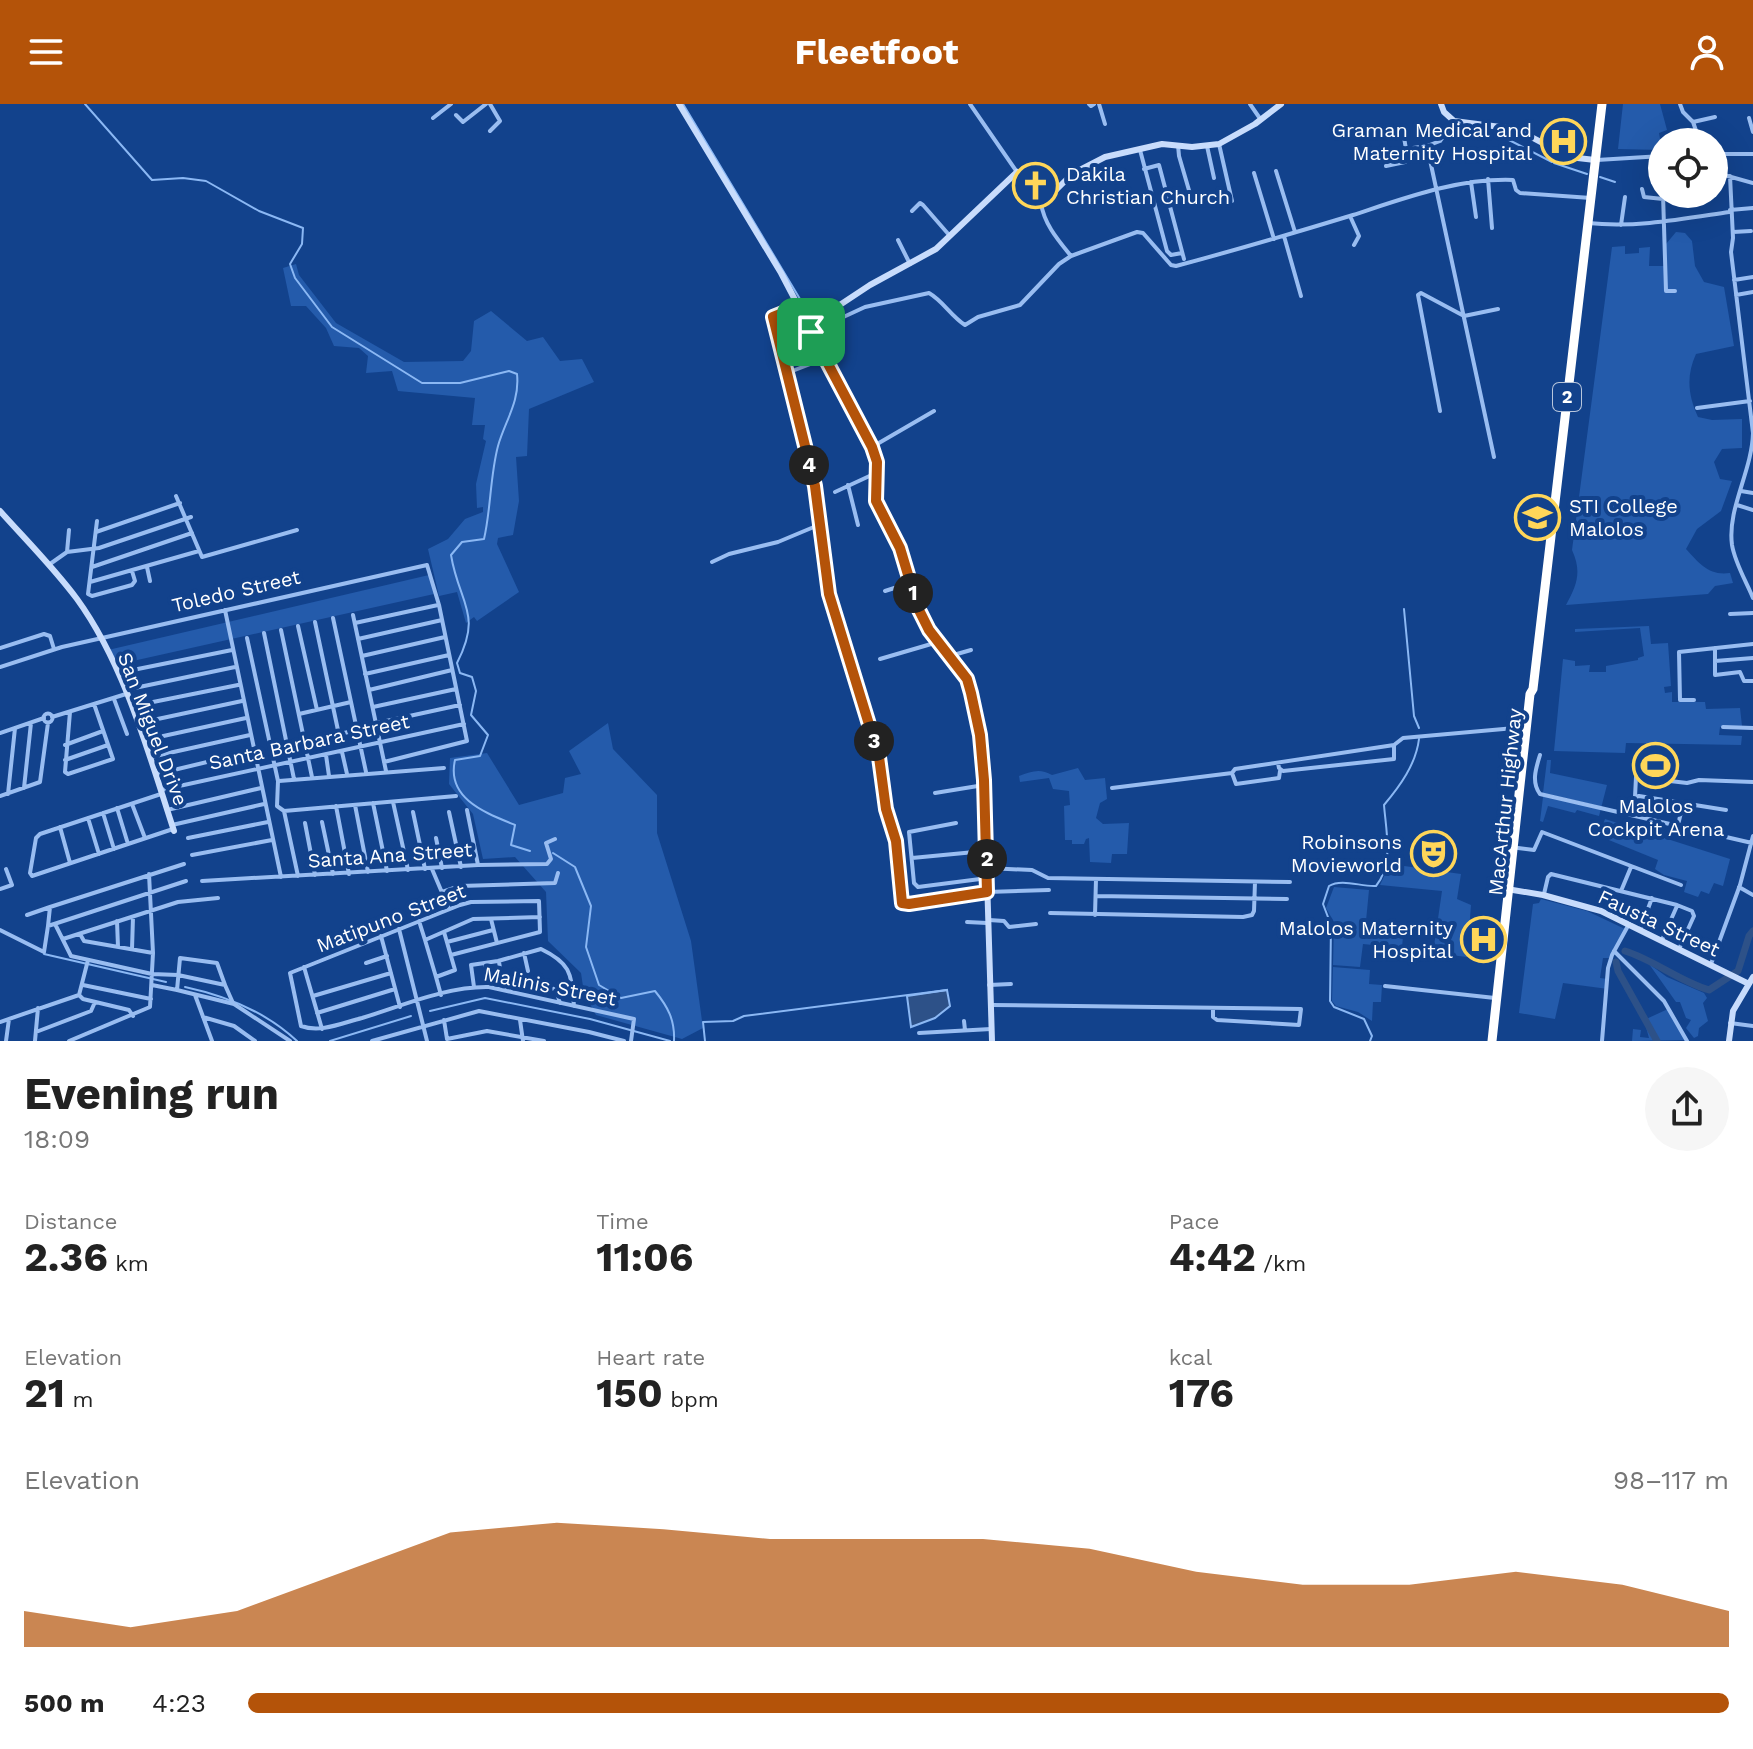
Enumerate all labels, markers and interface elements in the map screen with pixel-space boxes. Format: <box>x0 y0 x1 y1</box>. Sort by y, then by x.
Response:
icon: menu <box>24 30 68 74</box>
icon: person <box>1685 30 1729 74</box>
text: Fleetfoot <box>794 31 959 73</box>
place label: Graman Medical and Maternity Hospital <box>1331 118 1532 165</box>
hospital icon: Graman Medical and Maternity Hospital <box>1539 118 1587 166</box>
map controls <box>1648 128 1728 208</box>
button: locate <box>1648 128 1728 208</box>
church icon: Dakila Christian Church <box>1011 161 1059 209</box>
place label: Dakila Christian Church <box>1066 162 1230 209</box>
pin <box>777 298 845 366</box>
icon: arrive <box>789 310 833 354</box>
road number: 2 <box>1553 383 1581 411</box>
pin: 4 <box>789 445 829 485</box>
text: 4 <box>802 452 816 477</box>
school or university icon: STI College Malolos <box>1514 494 1562 542</box>
place label: STI College Malolos <box>1569 494 1678 541</box>
street label: Toledo Street <box>169 564 303 617</box>
pin: 1 <box>893 573 933 613</box>
text: 1 <box>908 580 918 605</box>
street label: San Miguel Drive <box>113 649 193 809</box>
street label: MacArthur Highway <box>1483 706 1527 897</box>
street label: Santa Barbara Street <box>207 709 412 775</box>
pin: 3 <box>854 721 894 761</box>
text: 3 <box>867 728 881 753</box>
sports icon: Malolos Cockpit Arena <box>1632 742 1680 790</box>
place label: Malolos Cockpit Arena <box>1588 794 1724 841</box>
theatre icon: Robinsons Movieworld <box>1409 829 1457 877</box>
place label: Robinsons Movieworld <box>1291 830 1402 877</box>
street label: Santa Ana Street <box>307 837 474 873</box>
pin: 2 <box>967 839 1007 879</box>
text: 2 <box>980 846 994 871</box>
street label: Matipuno Street <box>313 878 470 957</box>
street label: Fausta Street <box>1594 884 1724 962</box>
hospital icon: Malolos Maternity Hospital <box>1460 915 1508 963</box>
place label: Malolos Maternity Hospital <box>1279 916 1454 963</box>
street label: Malinis Street <box>481 961 619 1011</box>
button: share <box>1645 1067 1729 1151</box>
text: Evening run <box>24 1068 279 1120</box>
text: 18:09 <box>24 1124 90 1154</box>
text: Distance <box>24 1209 118 1234</box>
text: Time <box>596 1209 649 1234</box>
text: Pace <box>1169 1209 1220 1234</box>
text: 2.36 <box>24 1234 108 1281</box>
text: 11:06 <box>596 1234 693 1281</box>
text: 4:42 <box>1169 1234 1256 1281</box>
text: km <box>108 1251 149 1276</box>
text: /km <box>1256 1251 1306 1276</box>
text: Elevation <box>24 1345 122 1370</box>
text: Heart rate <box>596 1345 705 1370</box>
text: kcal <box>1169 1345 1212 1370</box>
text: 21 <box>24 1370 65 1417</box>
text: 150 <box>596 1370 663 1417</box>
text: 176 <box>1169 1370 1234 1417</box>
text: m <box>65 1387 94 1412</box>
text: bpm <box>663 1387 719 1412</box>
text: Elevation <box>24 1465 140 1495</box>
text: 98–117 m <box>1613 1465 1729 1495</box>
text: 500 m <box>24 1688 105 1718</box>
text: 4:23 <box>152 1688 206 1718</box>

